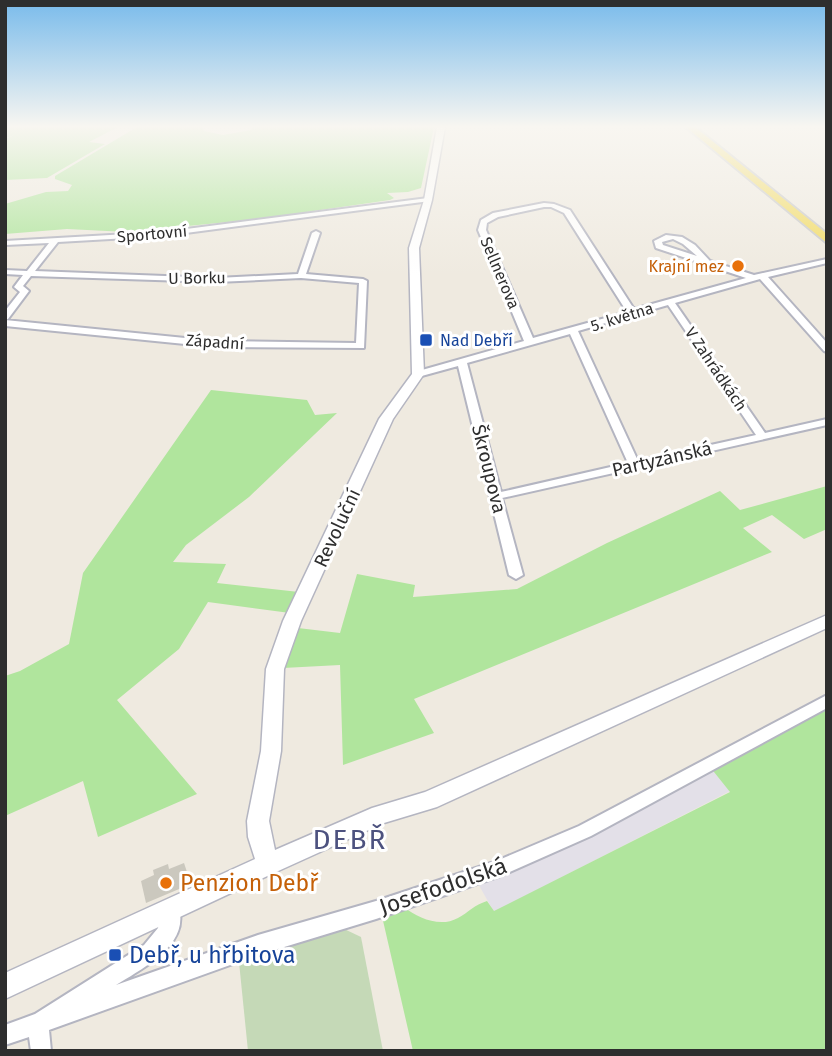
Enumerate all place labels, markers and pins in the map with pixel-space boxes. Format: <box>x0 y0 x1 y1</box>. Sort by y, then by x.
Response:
place label: Krajní mez <box>648 257 724 276</box>
marker: Krajní mez <box>730 258 746 274</box>
place label: Nad Debří <box>440 331 513 350</box>
marker: Nad Debří <box>418 332 434 348</box>
place label: Penzion Debř <box>180 869 319 897</box>
marker: Penzion Debř <box>158 875 174 891</box>
place label: Debř, u hřbitova <box>129 941 295 969</box>
marker: Debř, u hřbitova <box>107 947 123 963</box>

